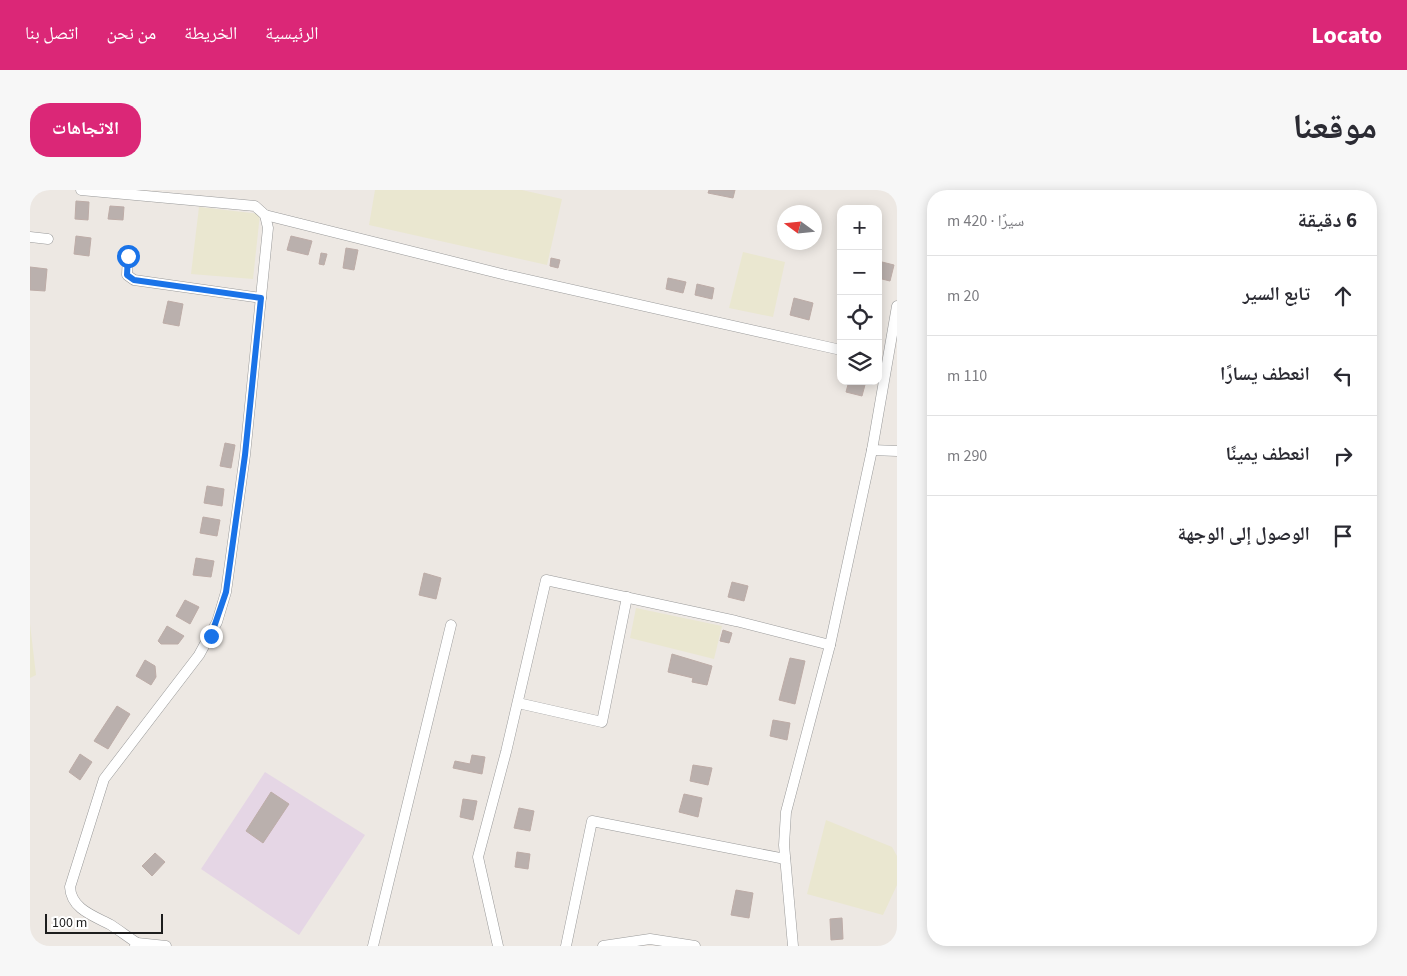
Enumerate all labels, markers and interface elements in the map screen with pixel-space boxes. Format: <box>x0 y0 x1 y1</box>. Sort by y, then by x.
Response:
text: Locato <box>1311 18 1382 53</box>
text: اتصل بنا <box>25 21 78 46</box>
text: من نحن <box>106 21 156 46</box>
text: الخريطة <box>184 21 237 46</box>
text: الرئيسية <box>265 21 319 46</box>
text: موقعنا <box>1292 102 1377 152</box>
button: الاتجاهات <box>30 103 141 157</box>
north arrow <box>777 205 822 250</box>
map controls <box>837 205 882 385</box>
button: + <box>837 205 882 250</box>
text: 6 دقيقة <box>1298 205 1357 235</box>
text: سيرًا · 420 m <box>947 210 1024 232</box>
route start <box>117 245 140 268</box>
button: − <box>837 250 882 295</box>
text: تابع السير <box>1243 281 1310 308</box>
icon: ahead <box>1329 282 1357 310</box>
text: 20 m <box>947 285 979 307</box>
button: locate <box>837 295 882 340</box>
button: layers <box>837 340 882 385</box>
text: انعطف يسارًا <box>1220 361 1310 388</box>
icon: left <box>1329 362 1357 390</box>
text: 110 m <box>947 365 987 387</box>
text: انعطف يمينًا <box>1226 441 1310 468</box>
icon: right <box>1329 442 1357 470</box>
text: 290 m <box>947 445 987 467</box>
text: الوصول إلى الوجهة <box>1177 521 1310 548</box>
icon: arrive <box>1329 522 1357 550</box>
route end <box>200 625 223 648</box>
scale bar <box>45 911 162 934</box>
text: 100 m <box>52 913 87 933</box>

